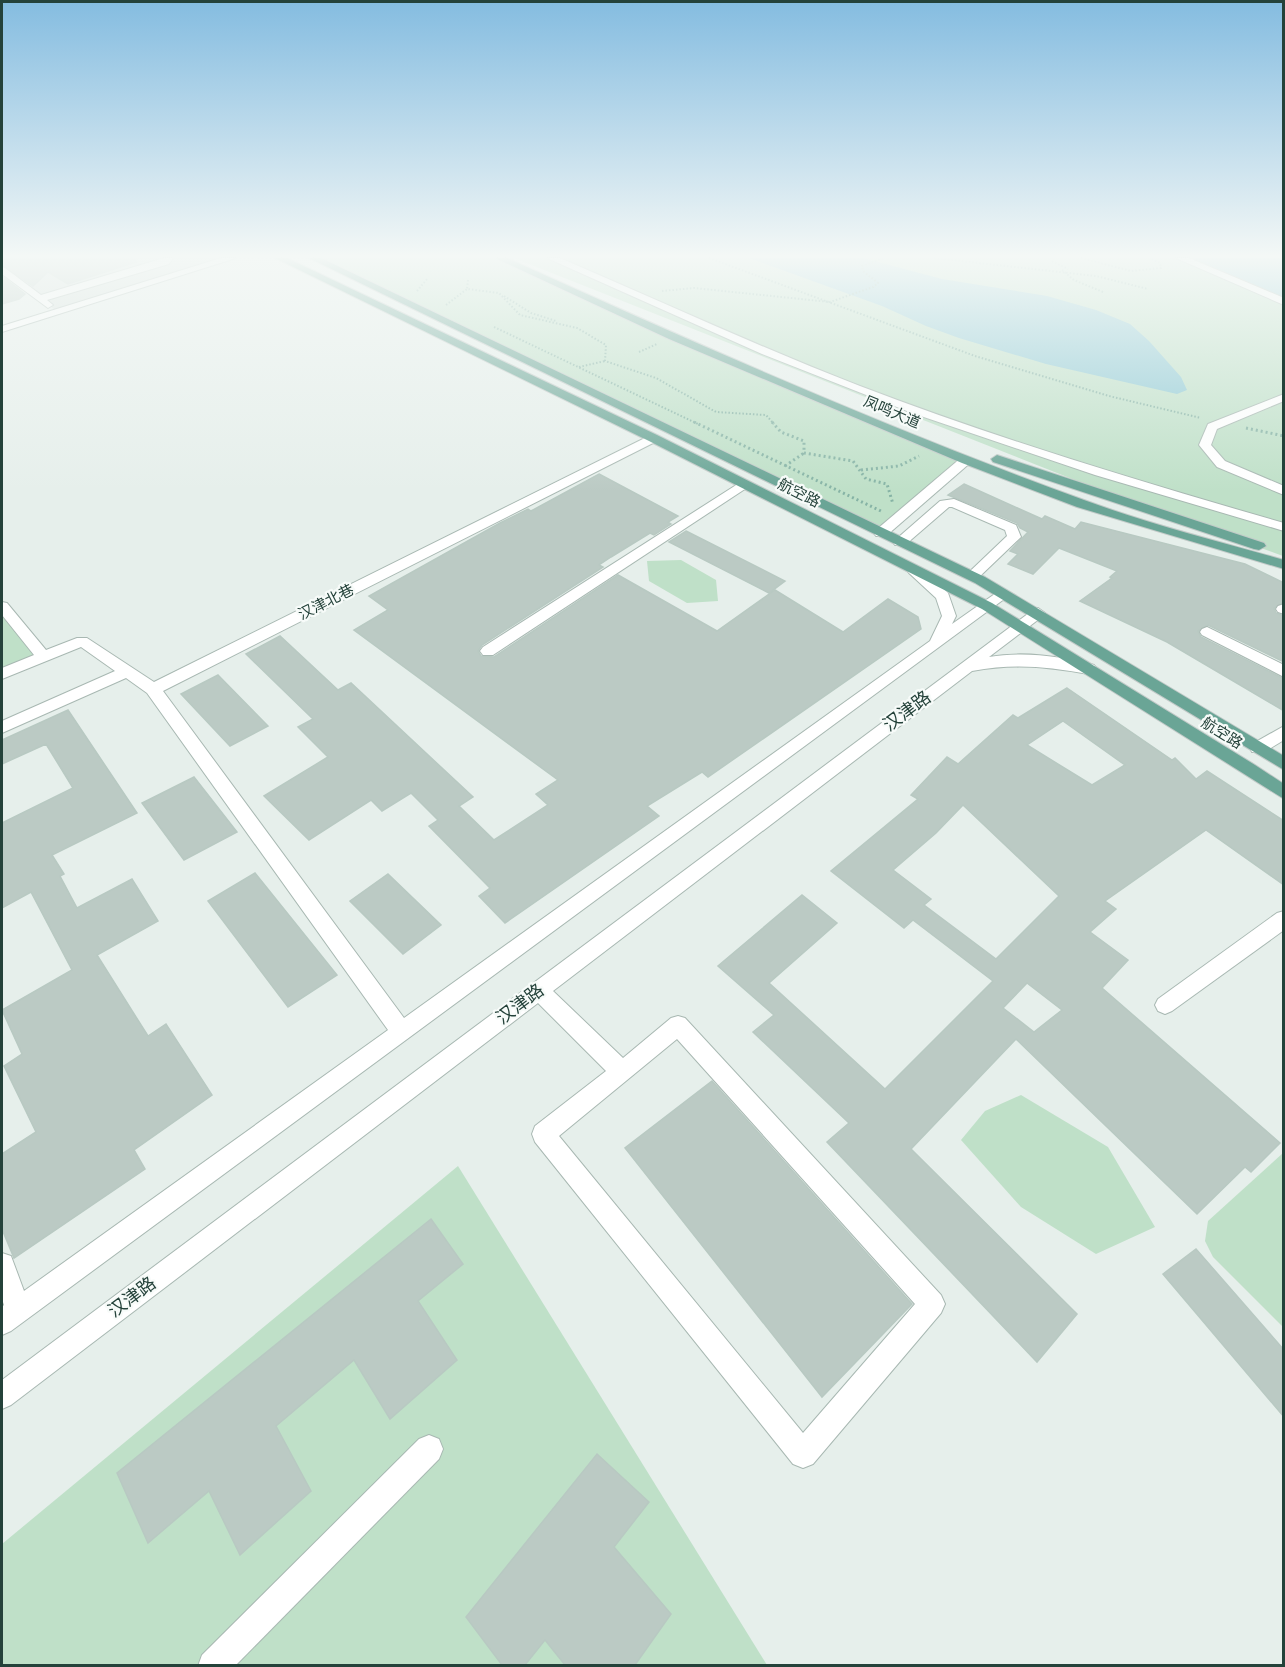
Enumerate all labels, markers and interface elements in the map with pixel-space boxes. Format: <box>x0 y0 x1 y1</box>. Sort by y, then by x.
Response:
street label: 凤鸣大道 <box>861 392 923 432</box>
street label: 航空路 <box>775 475 823 511</box>
street label: 汉津北巷 <box>295 580 357 624</box>
street label: 汉津路 <box>879 686 935 736</box>
street label: 航空路 <box>1198 713 1246 753</box>
street label: 汉津路 <box>492 979 548 1029</box>
street label: 汉津路 <box>104 1272 160 1322</box>

